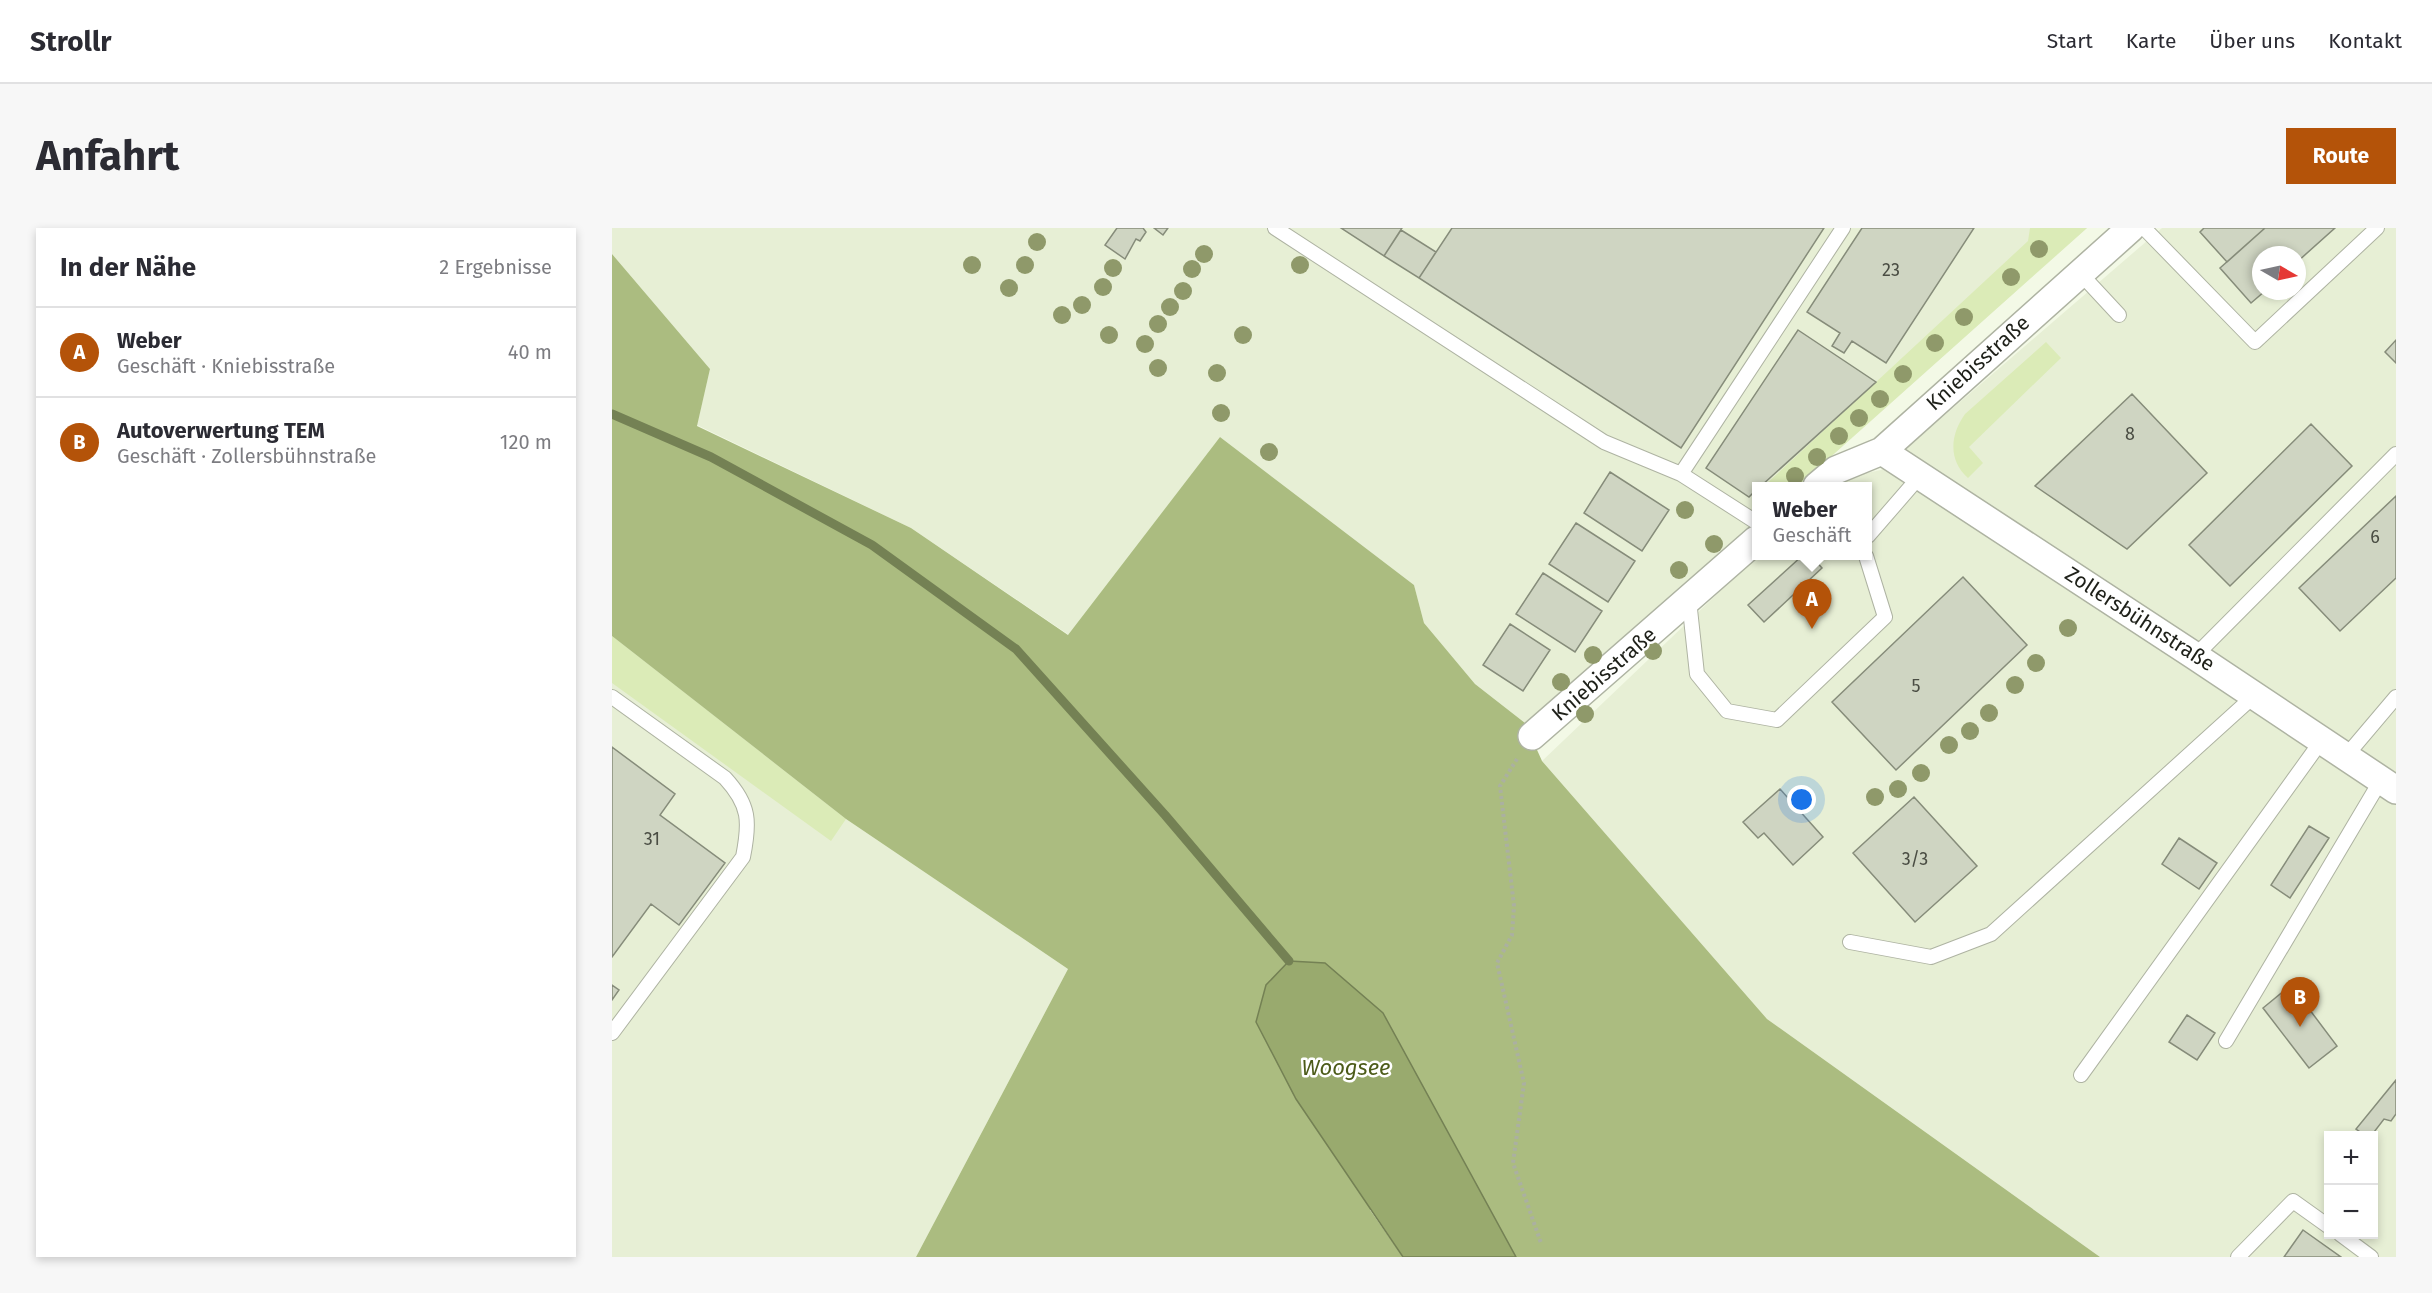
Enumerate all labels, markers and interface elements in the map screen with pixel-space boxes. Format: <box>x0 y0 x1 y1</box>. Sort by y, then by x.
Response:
text: Strollr <box>30 25 111 58</box>
text: Start <box>2047 28 2093 54</box>
text: Karte <box>2126 28 2176 54</box>
text: Über uns <box>2209 28 2295 54</box>
text: Kontakt <box>2328 28 2402 54</box>
button: Route <box>2286 128 2396 184</box>
text: Anfahrt <box>36 131 179 181</box>
north arrow <box>2252 246 2306 300</box>
text: In der Nähe <box>60 252 196 283</box>
text: 2 Ergebnisse <box>439 255 552 279</box>
house number: 23 <box>1882 259 1900 281</box>
street label: Kniebisstraße <box>1921 310 2035 416</box>
text: Weber <box>117 327 182 354</box>
text: A <box>74 340 85 364</box>
text: 40 m <box>508 340 552 364</box>
text: Geschäft · Kniebisstraße <box>117 354 335 378</box>
text: Autoverwertung TEM <box>117 417 325 444</box>
house number: 8 <box>2125 423 2135 445</box>
text: B <box>73 430 86 454</box>
text: 120 m <box>500 430 552 454</box>
text: Geschäft · Zollersbühnstraße <box>117 444 376 468</box>
popup <box>1752 482 1872 560</box>
text: Weber <box>1773 496 1837 523</box>
text: Geschäft <box>1773 523 1851 547</box>
house number: 6 <box>2370 526 2380 548</box>
street label: Zollersbühnstraße <box>2060 561 2220 677</box>
pin: A <box>1792 580 1832 629</box>
street label: Kniebisstraße <box>1546 622 1662 726</box>
house number: 5 <box>1911 675 1921 697</box>
your location <box>1787 785 1816 814</box>
house number: 31 <box>644 828 660 850</box>
house number: 3/3 <box>1902 848 1928 870</box>
pin: B <box>2280 978 2320 1027</box>
water label: Woogsee <box>1302 1054 1390 1081</box>
map controls <box>2324 1131 2378 1239</box>
button: + <box>2324 1131 2378 1185</box>
button: − <box>2324 1185 2378 1239</box>

